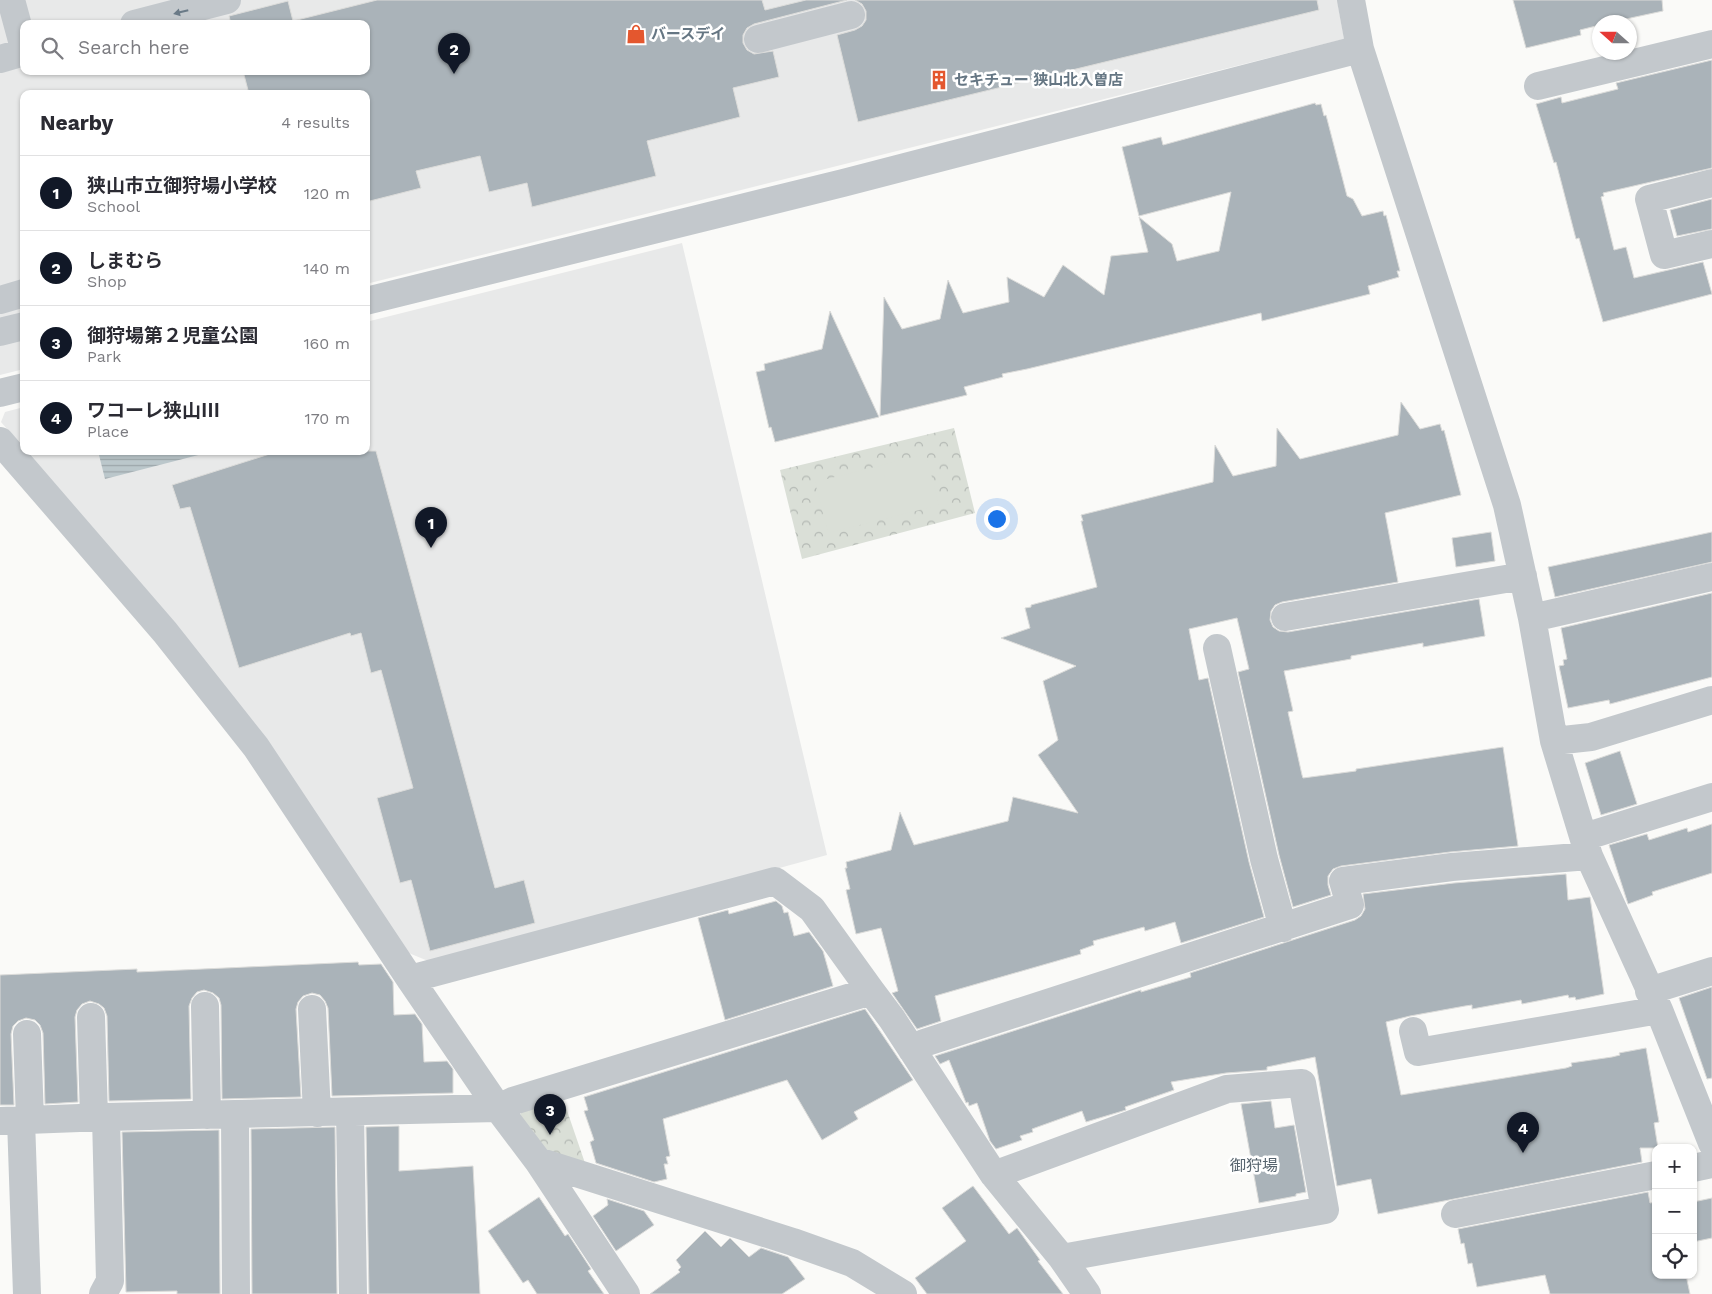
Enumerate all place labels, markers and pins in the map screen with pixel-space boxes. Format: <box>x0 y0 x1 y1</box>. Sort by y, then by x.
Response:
shop icon: バースデイ <box>625 23 647 45</box>
place label: バースデイ <box>651 25 725 43</box>
pin: 2 <box>438 33 470 74</box>
building icon: セキチュー 狭山北入曽店 <box>928 69 950 91</box>
place label: セキチュー 狭山北入曽店 <box>954 71 1123 89</box>
pin: 1 <box>415 507 447 548</box>
pin: 3 <box>534 1094 566 1135</box>
pin: 4 <box>1507 1112 1539 1153</box>

